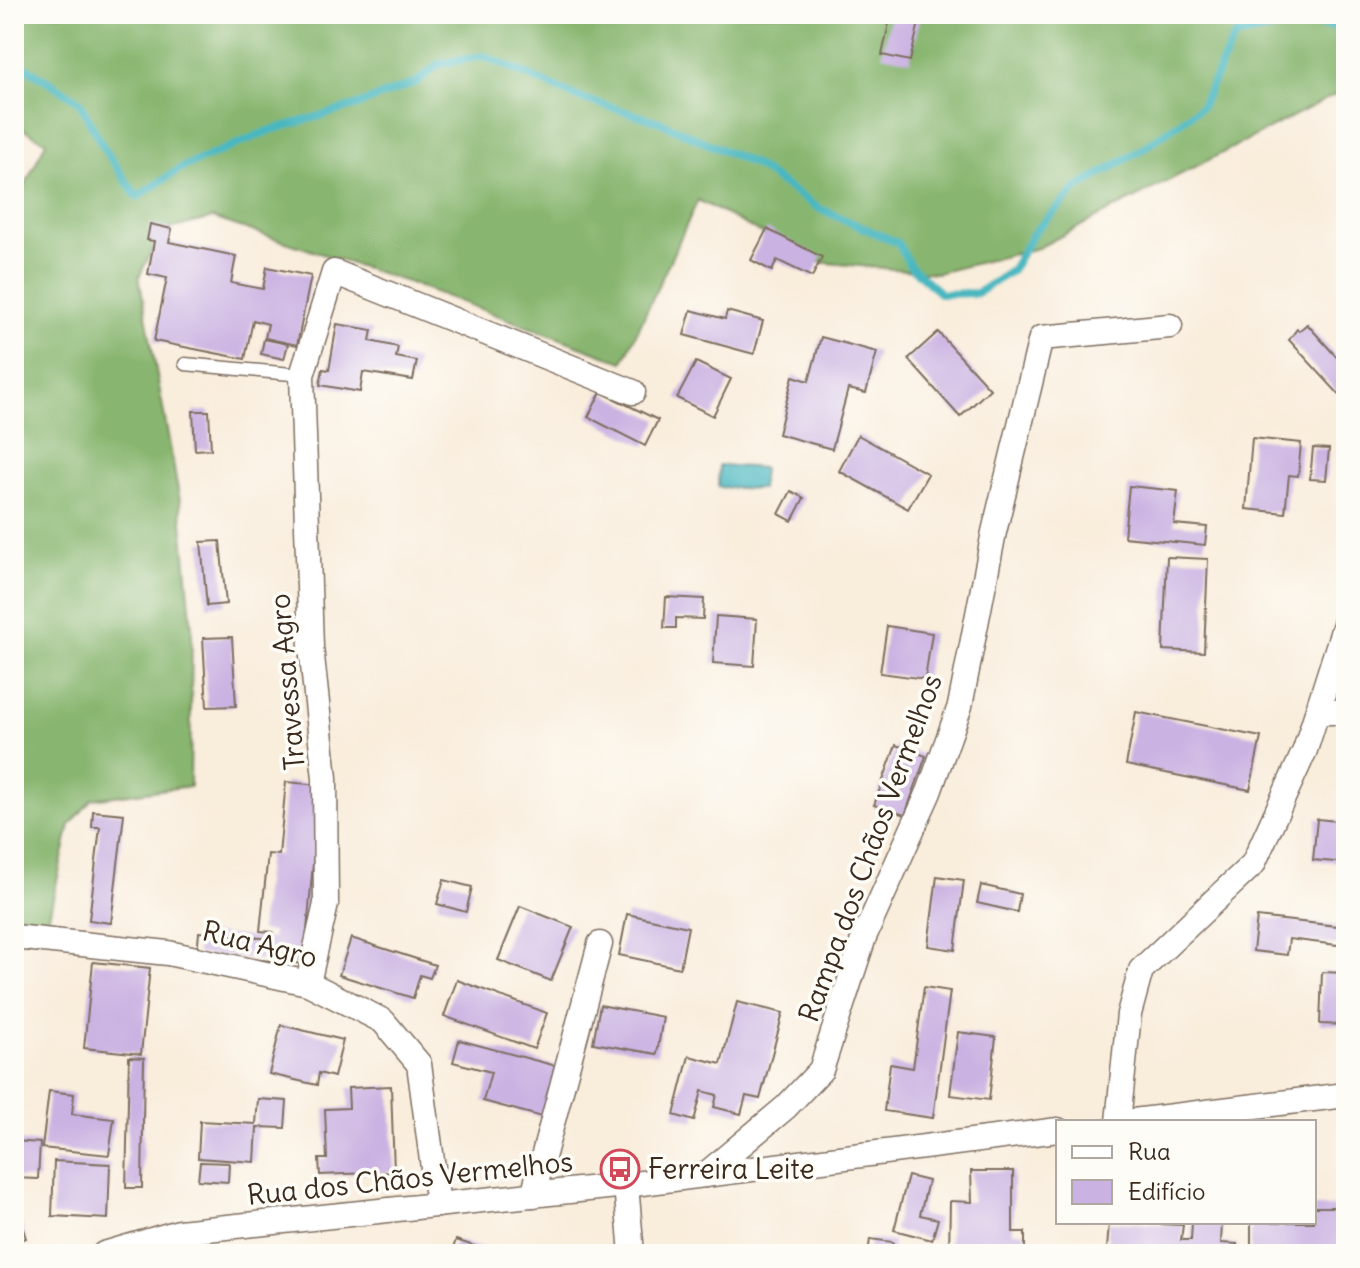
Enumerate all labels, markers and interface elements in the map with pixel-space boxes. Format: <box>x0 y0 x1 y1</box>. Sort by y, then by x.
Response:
street label: Travessa Agro <box>261 592 313 772</box>
street label: Rampa dos Chãos Vermelhos <box>790 669 950 1027</box>
street label: Rua Agro <box>199 912 321 976</box>
legend <box>1056 1120 1316 1224</box>
text: Rua <box>1128 1136 1171 1166</box>
street label: Rua dos Chãos Vermelhos <box>245 1143 575 1213</box>
bus stop icon: Ferreira Leite <box>599 1148 641 1190</box>
place label: Ferreira Leite <box>648 1151 815 1187</box>
text: Edifício <box>1128 1176 1206 1206</box>

